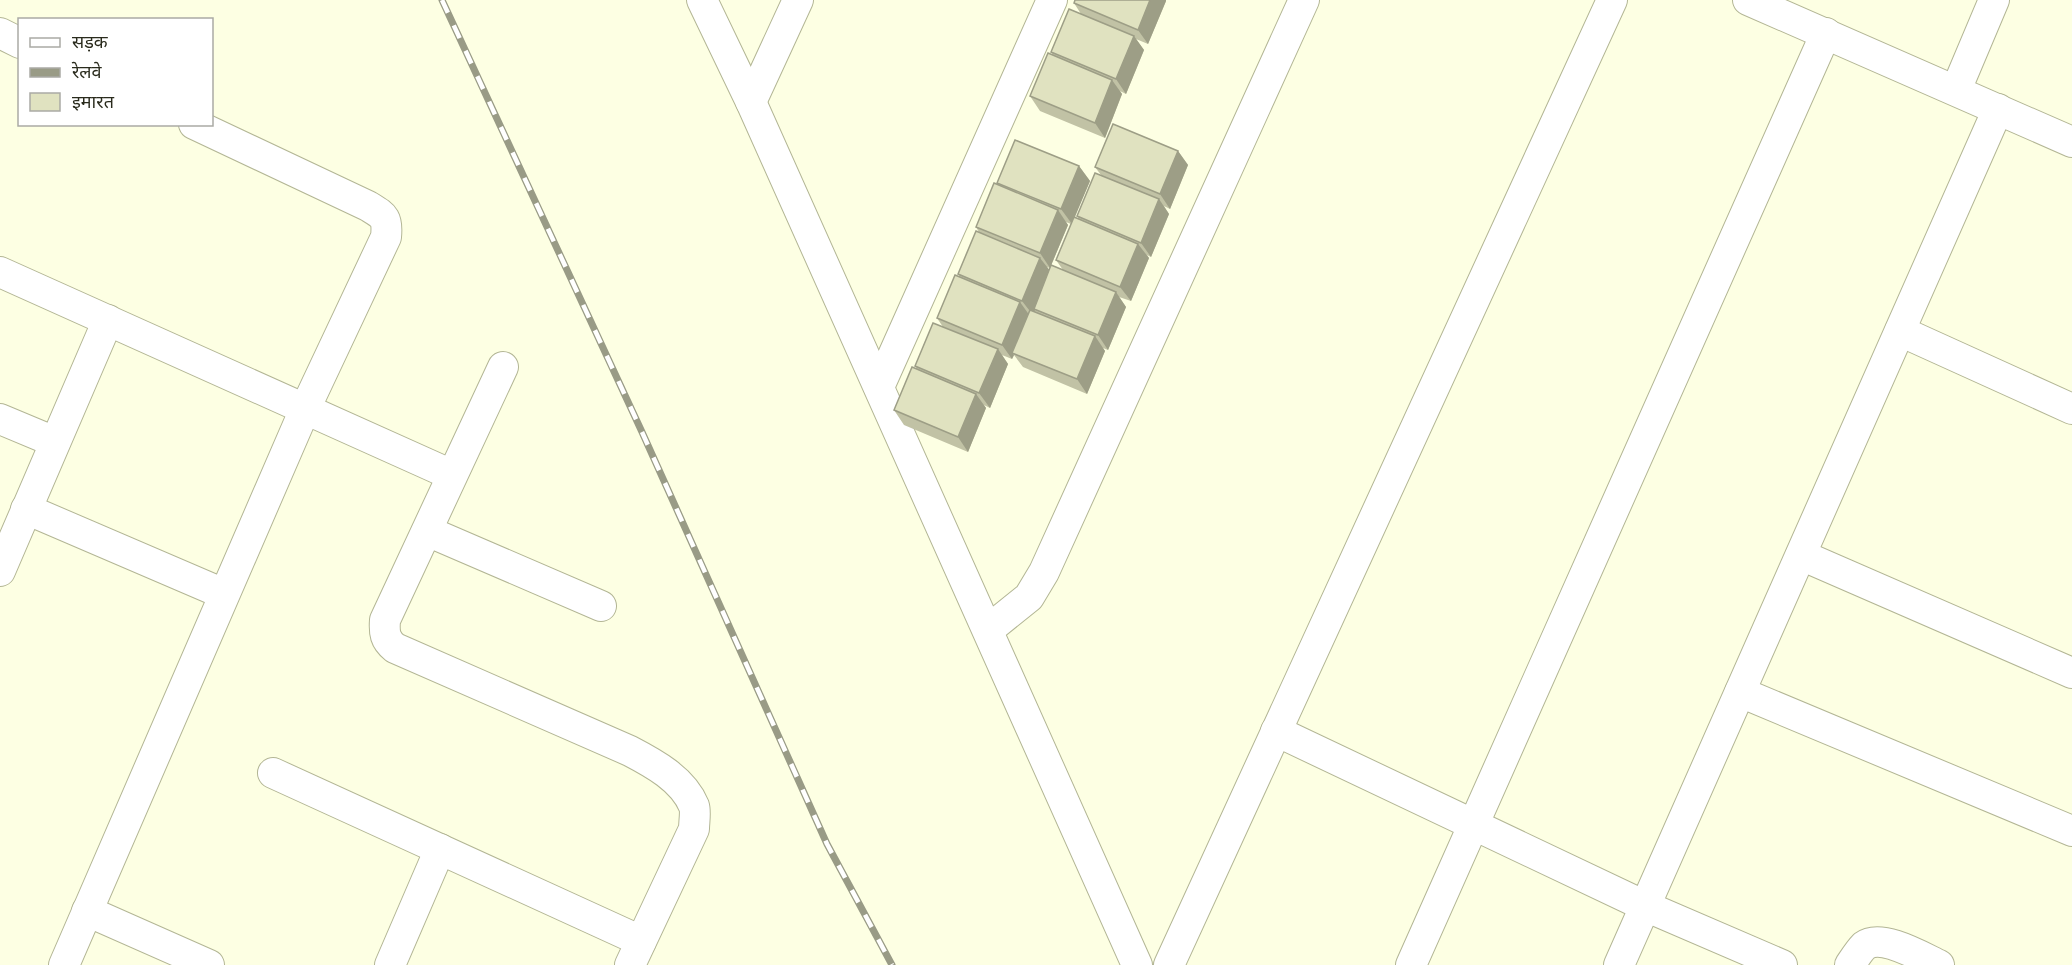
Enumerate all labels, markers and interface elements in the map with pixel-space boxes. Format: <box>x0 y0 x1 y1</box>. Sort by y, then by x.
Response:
legend <box>18 18 213 126</box>
text: सड़क <box>72 31 109 53</box>
text: रेलवे <box>71 61 103 83</box>
text: इमारत <box>72 91 115 113</box>

